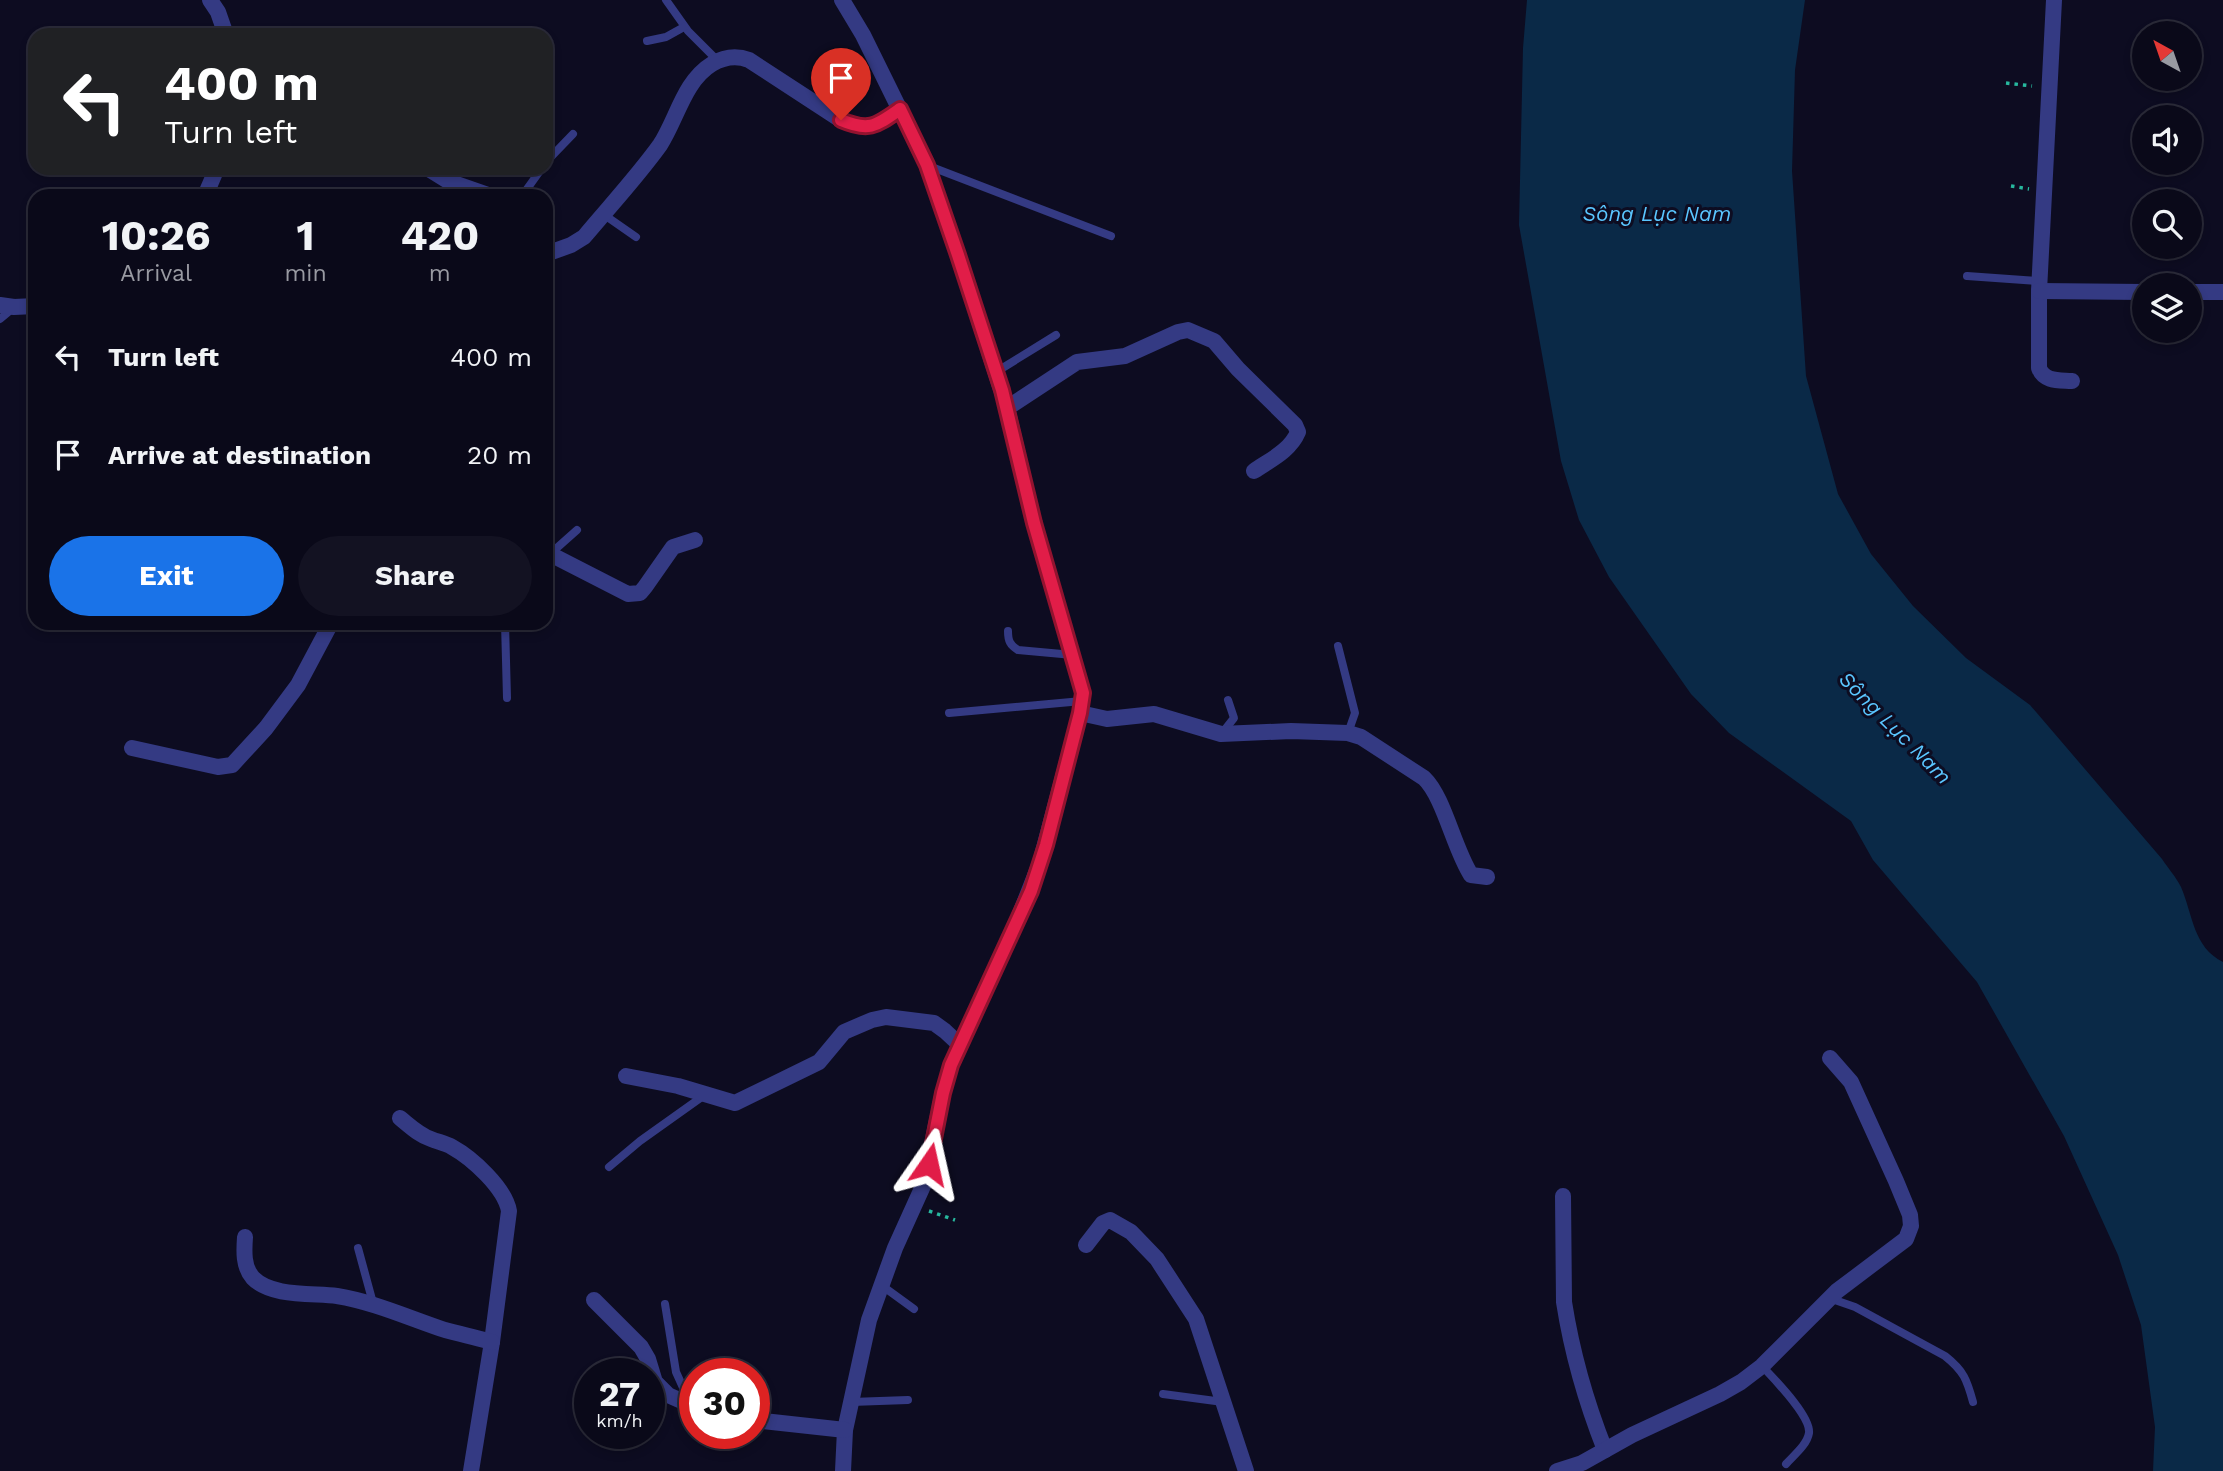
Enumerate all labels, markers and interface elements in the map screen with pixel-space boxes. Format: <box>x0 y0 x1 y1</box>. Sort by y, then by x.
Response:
north arrow <box>2132 21 2202 91</box>
map controls <box>2132 21 2202 343</box>
pin <box>811 48 871 120</box>
text: 400 m <box>164 54 319 112</box>
icon: left <box>49 56 140 147</box>
icon: arrive <box>822 59 860 97</box>
button: sound <box>2132 105 2202 175</box>
text: Turn left <box>164 113 297 151</box>
button: search <box>2132 189 2202 259</box>
water label: Sông Lục Nam <box>1583 201 1731 226</box>
text: 10:26 <box>102 211 211 260</box>
text: 1 <box>296 211 315 260</box>
text: 420 <box>400 211 479 260</box>
text: Arrival <box>120 260 192 287</box>
text: min <box>284 260 327 287</box>
text: m <box>429 260 451 287</box>
button: layers <box>2132 273 2202 343</box>
icon: left <box>49 338 87 376</box>
text: Turn left <box>108 342 219 372</box>
text: 400 m <box>450 342 532 372</box>
icon: arrive <box>49 436 87 474</box>
text: Arrive at destination <box>108 440 371 470</box>
text: 20 m <box>467 440 532 470</box>
button: Exit <box>49 536 284 616</box>
button: Share <box>298 536 532 616</box>
water label: Sông Lục Nam <box>1834 666 1957 789</box>
position arrow <box>892 1127 966 1201</box>
speed limit sign: 30 <box>679 1358 770 1449</box>
text: 27 <box>599 1373 640 1415</box>
text: km/h <box>596 1410 643 1431</box>

